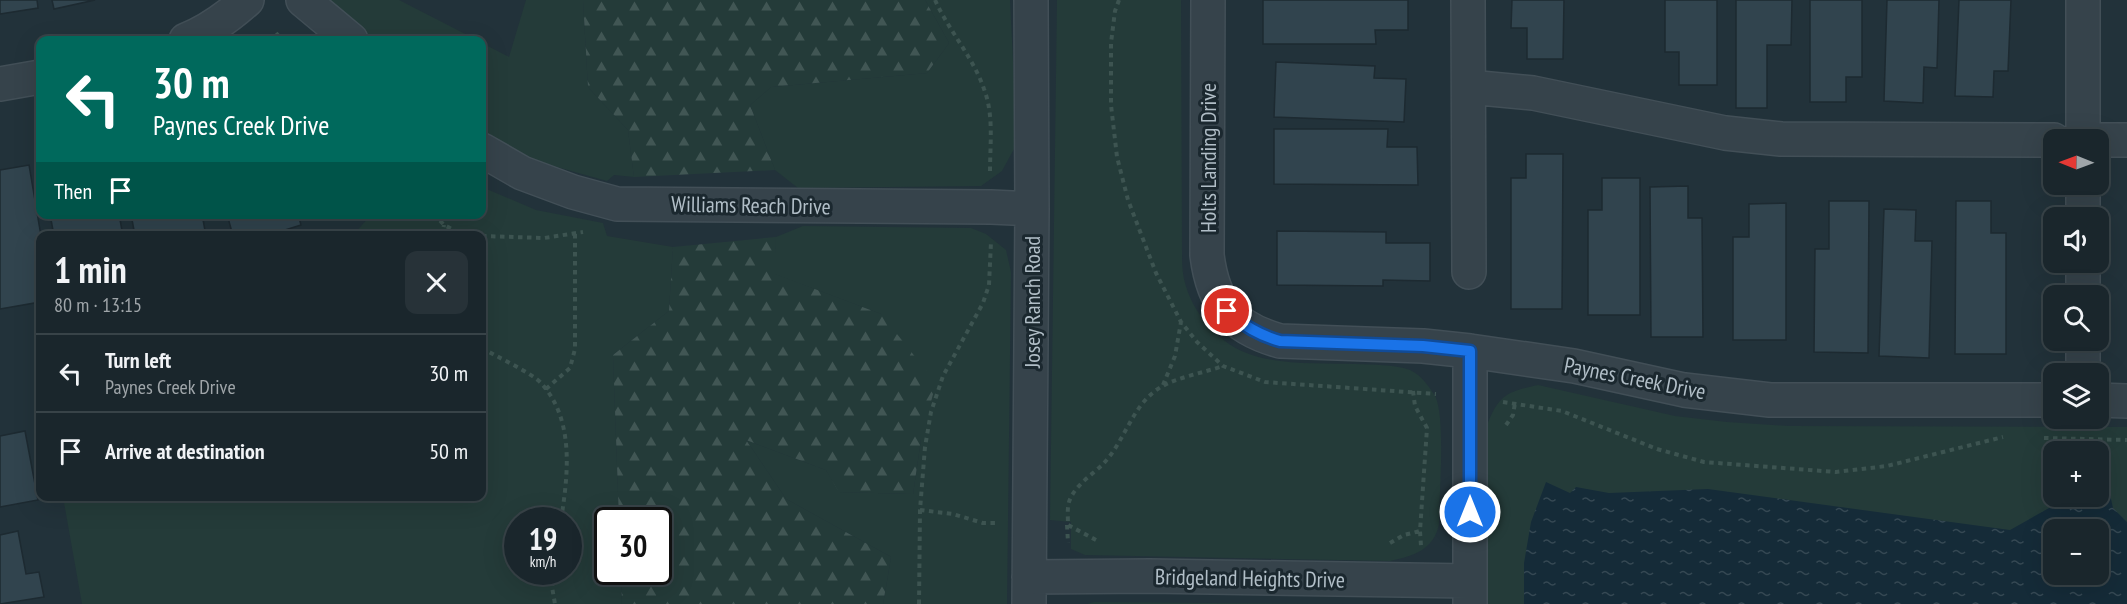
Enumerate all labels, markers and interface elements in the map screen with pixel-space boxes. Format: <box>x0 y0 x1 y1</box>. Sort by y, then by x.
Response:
text: 30 m <box>153 55 230 110</box>
icon: left <box>54 60 132 138</box>
street label: Holts Landing Drive <box>1194 83 1222 233</box>
text: Paynes Creek Drive <box>153 108 329 142</box>
north arrow <box>2043 129 2109 195</box>
map controls <box>2043 129 2109 585</box>
icon: arrive <box>104 174 137 207</box>
text: Then <box>54 177 92 205</box>
street label: Williams Reach Drive <box>671 190 831 220</box>
button: sound <box>2043 207 2109 273</box>
street label: Josey Ranch Road <box>1018 236 1046 369</box>
text: 1 min <box>54 246 127 293</box>
button: close <box>405 251 468 314</box>
pin <box>1201 285 1252 336</box>
button: search <box>2043 285 2109 351</box>
text: 80 m · 13:15 <box>54 292 142 318</box>
icon: arrive <box>1210 294 1243 327</box>
text: Turn left <box>105 346 171 374</box>
street label: Paynes Creek Drive <box>1562 351 1708 405</box>
icon: left <box>54 357 87 390</box>
text: 30 m <box>429 359 468 387</box>
button: layers <box>2043 363 2109 429</box>
text: Paynes Creek Drive <box>105 374 236 400</box>
icon: arrive <box>54 435 87 468</box>
text: Arrive at destination <box>105 437 265 465</box>
text: 50 m <box>429 437 468 465</box>
button: + <box>2043 441 2109 507</box>
position arrow <box>1438 480 1502 544</box>
speed limit sign: 30 <box>594 507 672 585</box>
text: 19 <box>529 519 557 558</box>
button: − <box>2043 519 2109 585</box>
text: km/h <box>530 552 556 571</box>
street label: Bridgeland Heights Drive <box>1155 562 1345 594</box>

